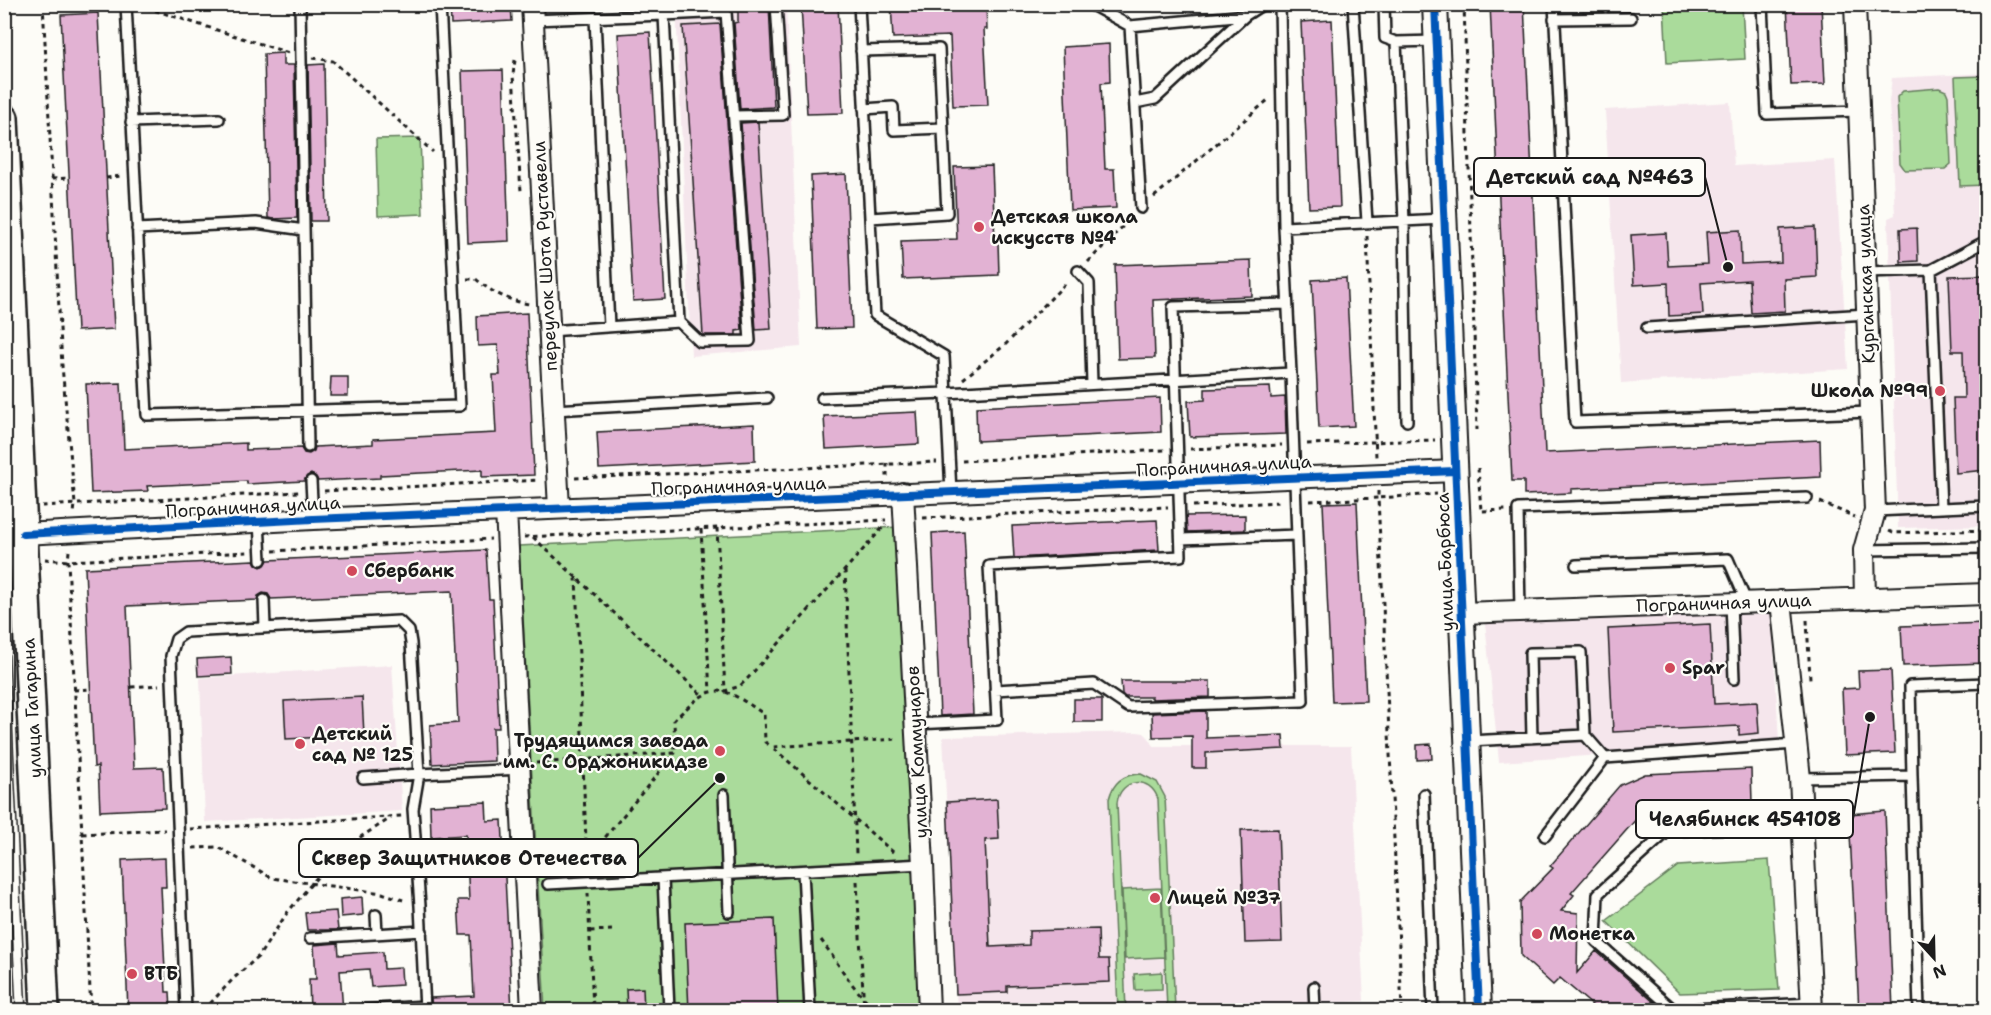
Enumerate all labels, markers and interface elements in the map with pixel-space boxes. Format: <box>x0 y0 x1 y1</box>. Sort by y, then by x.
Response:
street label: переулок Шота Руставели <box>527 140 563 372</box>
callout: Детский сад №463 <box>1474 158 1705 196</box>
text: Детский сад №463 <box>1486 164 1694 190</box>
street label: Курганская улица <box>1851 204 1881 364</box>
place label: Детская школа искусств №4 <box>991 205 1138 250</box>
marker: Детская школа искусств №4 <box>972 220 986 234</box>
place label: Школа №99 <box>1811 379 1928 403</box>
marker: Школа №99 <box>1933 384 1947 398</box>
street label: Пограничная улица <box>1136 449 1312 483</box>
street label: Пограничная улица <box>651 471 827 501</box>
street label: Пограничная улица <box>165 490 341 524</box>
street label: улица Барбюса <box>1431 492 1459 632</box>
place label: Сбербанк <box>364 559 454 583</box>
marker: Сбербанк <box>345 564 359 578</box>
street label: Пограничная улица <box>1636 588 1812 618</box>
street label: улица Гагарина <box>16 637 48 779</box>
place label: Spar <box>1682 656 1725 680</box>
marker: Spar <box>1663 661 1677 675</box>
street label: улица Коммунаров <box>900 665 934 839</box>
place label: Детский сад № 125 <box>312 722 413 767</box>
place label: Трудящимся завода им. С. Орджоникидзе <box>502 729 709 774</box>
marker: Детский сад № 125 <box>293 737 307 751</box>
marker: Трудящимся завода им. С. Орджоникидзе <box>713 744 727 758</box>
callout: Челябинск 454108 <box>1636 800 1853 838</box>
text: Челябинск 454108 <box>1649 806 1841 832</box>
callout: Сквер Защитников Отечества <box>299 839 638 877</box>
text: Сквер Защитников Отечества <box>311 845 627 871</box>
place label: Лицей №37 <box>1167 886 1281 910</box>
marker: Лицей №37 <box>1148 891 1162 905</box>
place label: Монетка <box>1549 922 1636 946</box>
marker: Монетка <box>1530 927 1544 941</box>
north arrow <box>1904 928 1964 988</box>
text: N <box>1930 959 1949 984</box>
place label: ВТБ <box>144 962 178 986</box>
marker: ВТБ <box>125 967 139 981</box>

